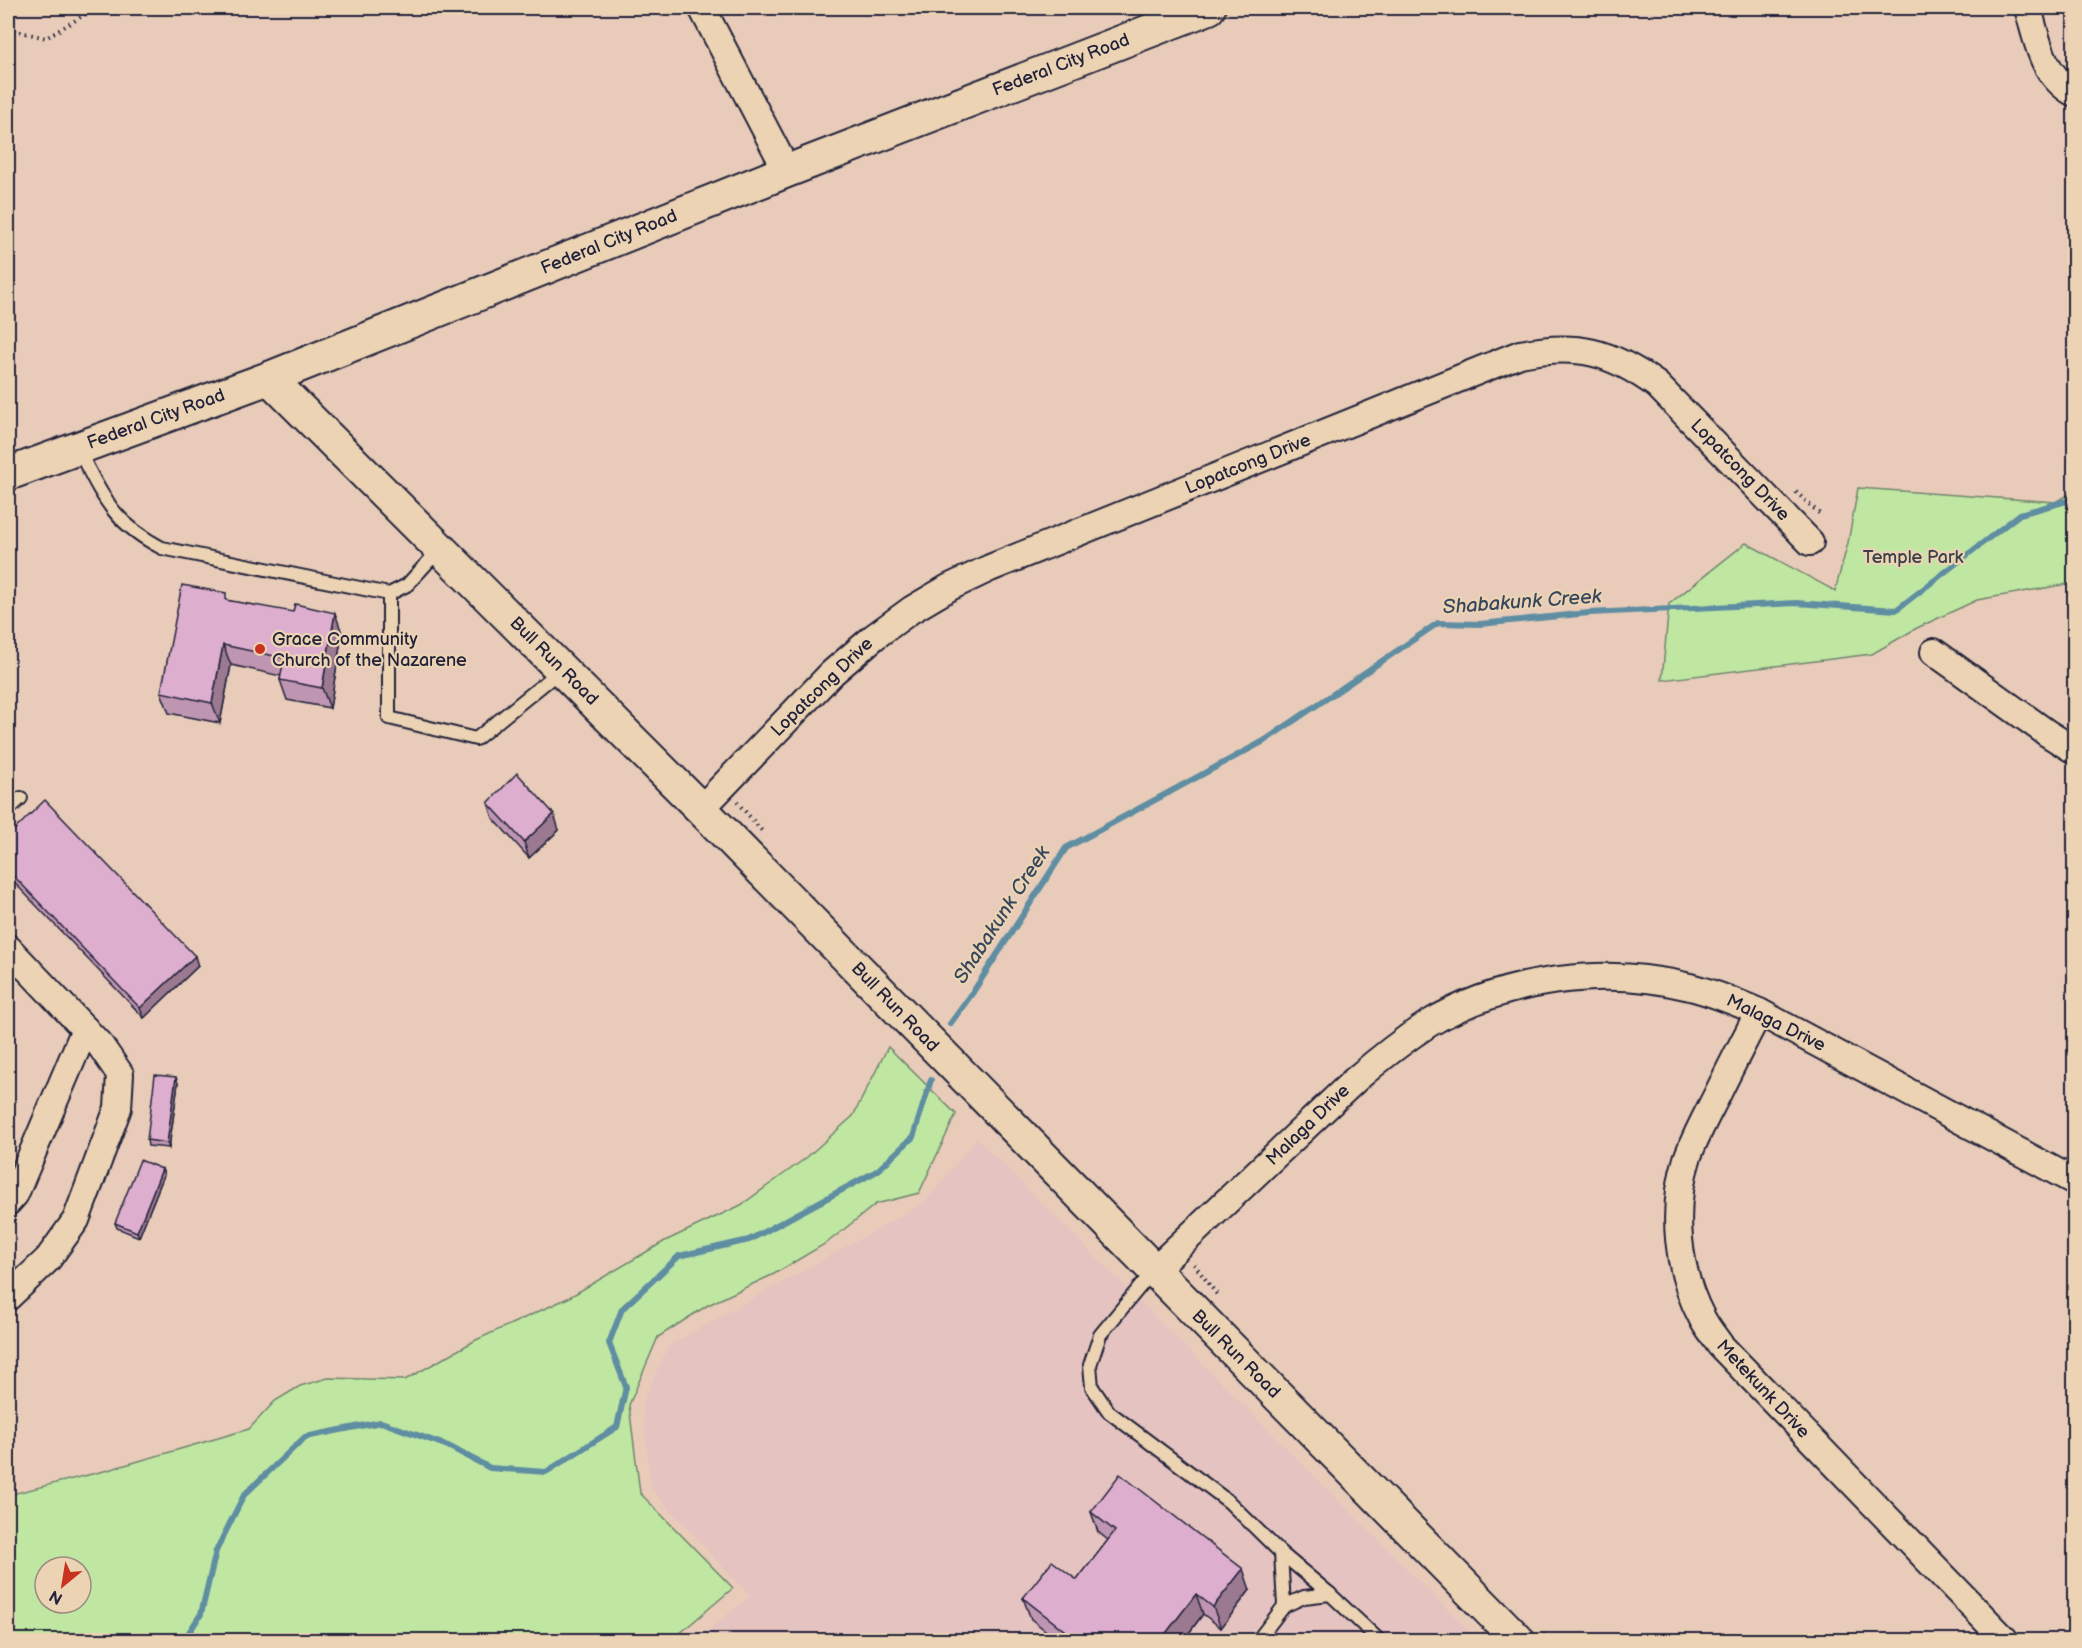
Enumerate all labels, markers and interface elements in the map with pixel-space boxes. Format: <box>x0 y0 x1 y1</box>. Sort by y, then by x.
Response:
street label: Federal City Road <box>990 29 1132 101</box>
street label: Federal City Road <box>538 205 680 279</box>
street label: Federal City Road <box>84 384 228 454</box>
street label: Lopatcong Drive <box>1686 415 1794 525</box>
street label: Lopatcong Drive <box>1182 429 1314 499</box>
park label: Temple Park <box>1863 547 1963 568</box>
water label: Shabakunk Creek <box>1442 584 1603 620</box>
street label: Bull Run Road <box>505 612 603 710</box>
place label: Grace Community Church of the Nazarene <box>272 629 467 671</box>
street label: Lopatcong Drive <box>767 633 877 741</box>
marker: Grace Community Church of the Nazarene <box>253 642 267 656</box>
water label: Shabakunk Creek <box>949 841 1056 988</box>
street label: Bull Run Road <box>847 958 943 1056</box>
street label: Malaga Drive <box>1723 990 1829 1056</box>
street label: Malaga Drive <box>1262 1080 1354 1170</box>
street label: Bull Run Road <box>1187 1305 1285 1403</box>
street label: Metekunk Drive <box>1712 1335 1814 1443</box>
north arrow <box>33 1555 93 1615</box>
text: N <box>46 1585 66 1608</box>

